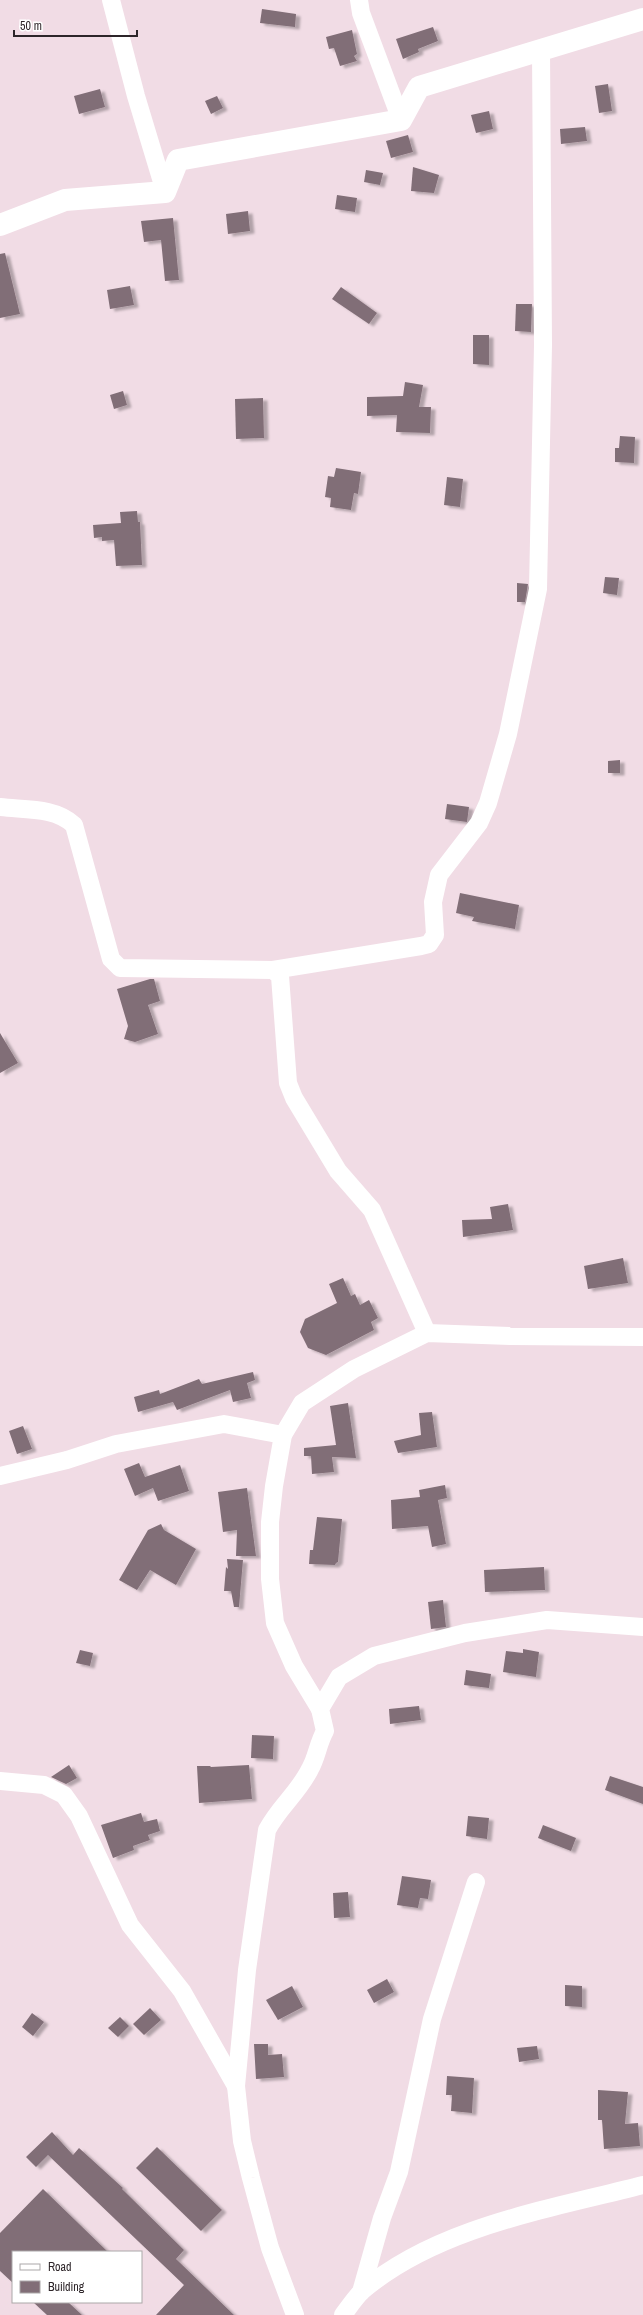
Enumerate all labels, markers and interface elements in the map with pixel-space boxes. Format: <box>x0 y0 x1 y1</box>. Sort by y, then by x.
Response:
scale bar <box>14 12 137 38</box>
text: 50 m <box>20 18 42 34</box>
legend <box>12 2251 142 2303</box>
text: Road <box>48 2259 72 2275</box>
text: Building <box>48 2279 85 2295</box>

